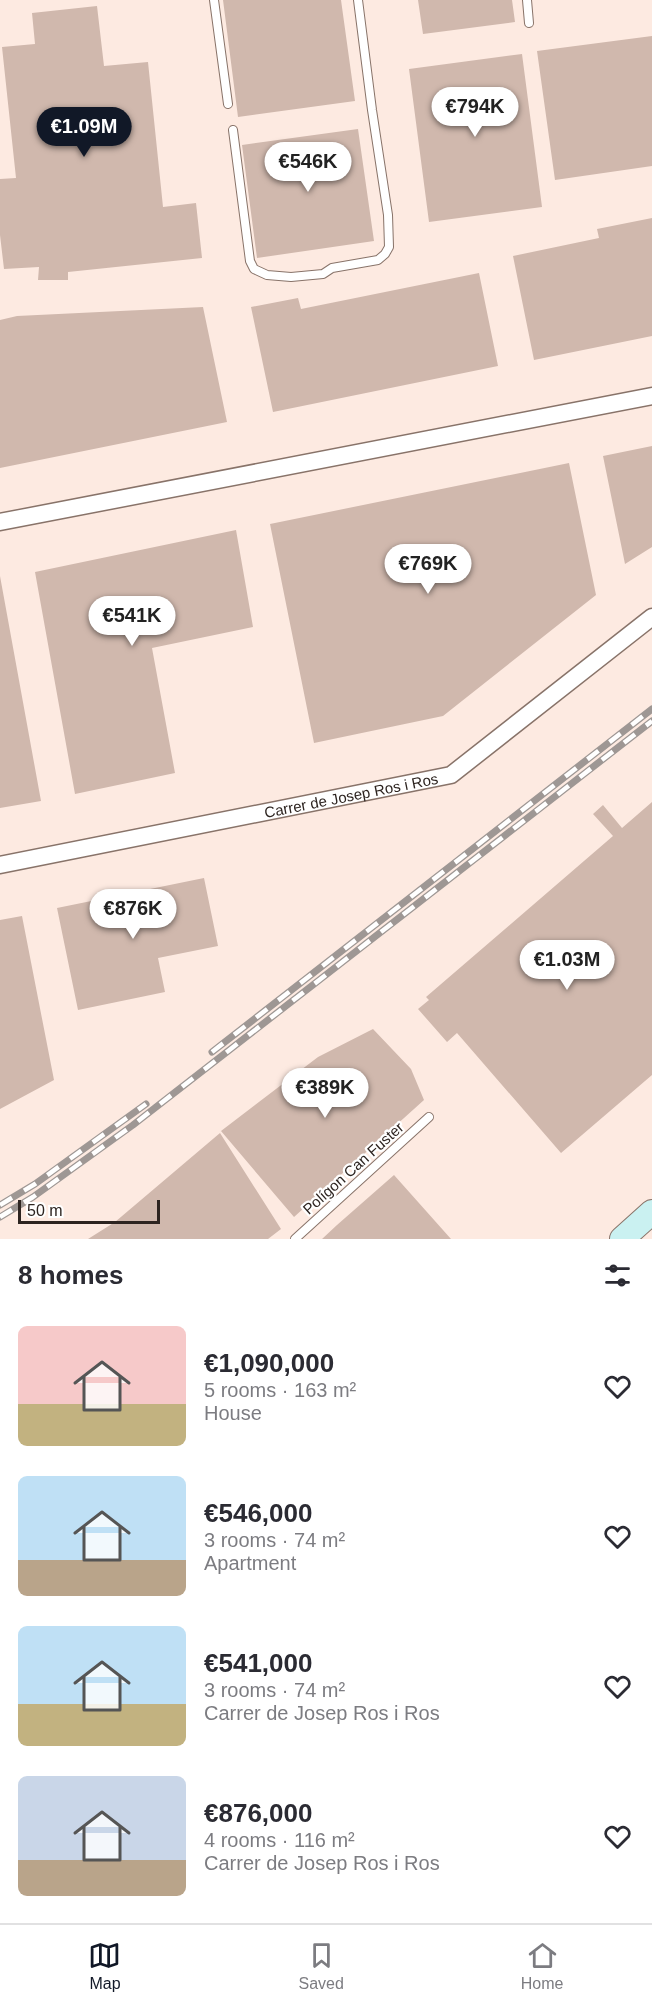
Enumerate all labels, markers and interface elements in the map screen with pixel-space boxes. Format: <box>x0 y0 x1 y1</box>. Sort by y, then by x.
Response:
pin: €794K <box>433 87 517 138</box>
text: €794K <box>446 95 504 117</box>
pin: €1.09M <box>35 107 133 158</box>
text: €1.09M <box>51 115 117 137</box>
pin: €546K <box>266 142 350 193</box>
text: €546K <box>279 150 337 172</box>
pin: €769K <box>386 544 470 595</box>
text: €769K <box>399 552 457 574</box>
pin: €541K <box>90 596 174 647</box>
text: €541K <box>103 604 161 626</box>
street label: Carrer de Josep Ros i Ros <box>263 769 439 821</box>
pin: €876K <box>91 889 175 940</box>
text: €876K <box>104 897 162 919</box>
pin: €1.03M <box>518 940 616 991</box>
text: €1.03M <box>534 948 600 970</box>
pin: €389K <box>283 1068 367 1119</box>
text: €389K <box>296 1076 354 1098</box>
street label: Polígon Can Fuster <box>299 1118 407 1218</box>
scale bar <box>18 1197 160 1224</box>
text: 50 m <box>27 1202 63 1219</box>
icon: filters <box>601 1259 634 1292</box>
text: 8 homes <box>18 1260 124 1290</box>
text: €1,090,000 <box>204 1348 334 1378</box>
icon: home <box>66 1350 138 1422</box>
icon: heart <box>601 1370 634 1403</box>
text: 5 rooms · 163 m² <box>204 1379 356 1401</box>
text: House <box>204 1402 262 1424</box>
text: €546,000 <box>204 1498 312 1528</box>
icon: home <box>66 1500 138 1572</box>
icon: heart <box>601 1520 634 1553</box>
text: 3 rooms · 74 m² <box>204 1529 345 1551</box>
text: Apartment <box>204 1552 296 1574</box>
text: €541,000 <box>204 1648 312 1678</box>
icon: home <box>66 1650 138 1722</box>
icon: heart <box>601 1670 634 1703</box>
text: 3 rooms · 74 m² <box>204 1679 345 1701</box>
text: Carrer de Josep Ros i Ros <box>204 1702 440 1724</box>
text: €876,000 <box>204 1798 312 1828</box>
icon: home <box>66 1800 138 1872</box>
icon: heart <box>601 1820 634 1853</box>
text: 4 rooms · 116 m² <box>204 1829 355 1851</box>
text: Carrer de Josep Ros i Ros <box>204 1852 440 1874</box>
tab: Map <box>88 1939 121 1993</box>
tab: Saved <box>298 1939 344 1993</box>
tab: Home <box>521 1939 563 1993</box>

